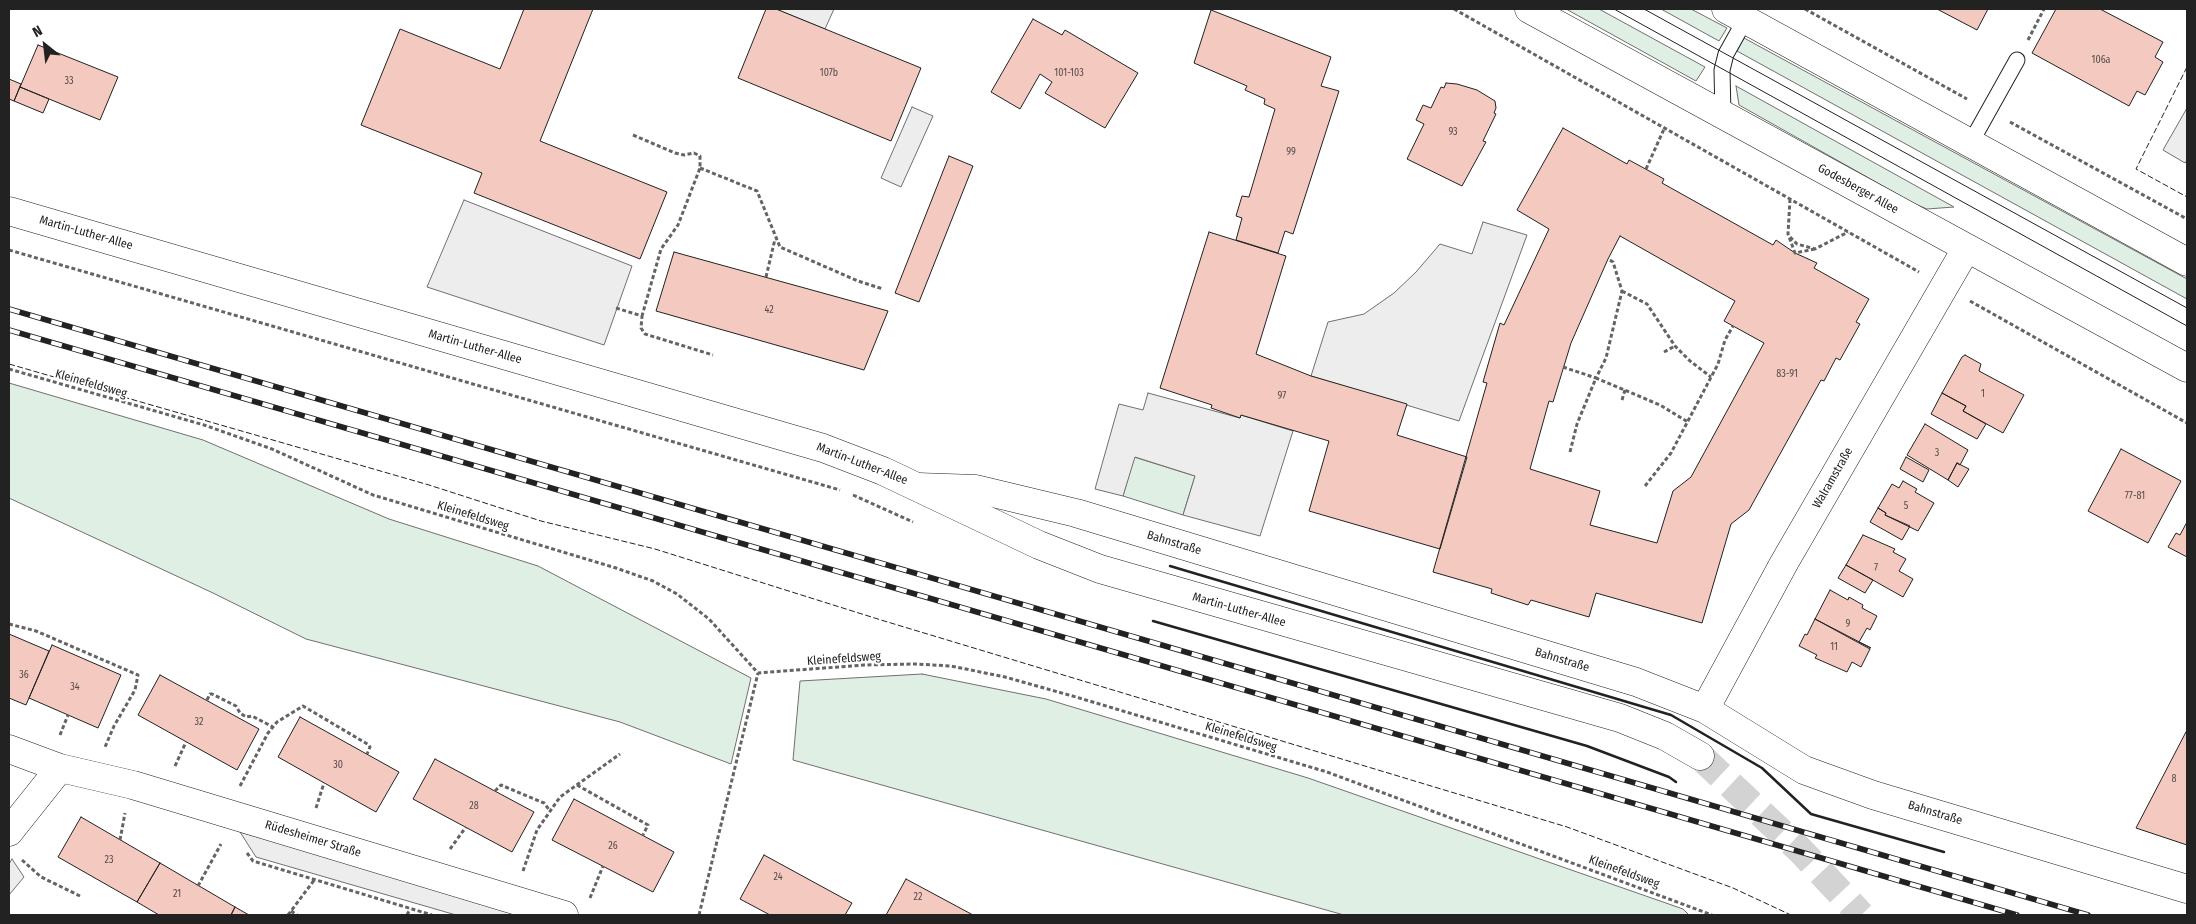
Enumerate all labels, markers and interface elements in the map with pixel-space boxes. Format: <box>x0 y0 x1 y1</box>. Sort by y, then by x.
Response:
north arrow <box>20 20 70 70</box>
text: N <box>30 22 45 41</box>
house number: 106a <box>2092 54 2110 66</box>
house number: 107b <box>820 67 838 79</box>
house number: 101-103 <box>1054 67 1084 79</box>
house number: 33 <box>64 75 74 87</box>
house number: 93 <box>1448 126 1458 138</box>
house number: 99 <box>1286 146 1296 158</box>
street label: Godesberger Allee <box>1815 161 1901 217</box>
street label: Martin-Luther-Allee <box>38 213 134 253</box>
house number: 42 <box>764 304 774 316</box>
street label: Martin-Luther-Allee <box>427 327 523 367</box>
street label: Kleinefeldsweg <box>53 367 129 401</box>
house number: 83-91 <box>1776 368 1798 380</box>
house number: 1 <box>1981 388 1985 400</box>
house number: 97 <box>1278 390 1286 402</box>
street label: Martin-Luther-Allee <box>814 440 910 488</box>
street label: Walramstraße <box>1810 445 1856 511</box>
house number: 3 <box>1935 447 1939 459</box>
house number: 77-81 <box>2125 490 2145 502</box>
street label: Kleinefeldsweg <box>435 498 511 534</box>
house number: 5 <box>1904 500 1908 512</box>
street label: Bahnstraße <box>1145 528 1203 558</box>
house number: 7 <box>1874 562 1878 574</box>
street label: Martin-Luther-Allee <box>1191 590 1287 630</box>
house number: 9 <box>1846 618 1850 630</box>
house number: 11 <box>1830 641 1838 653</box>
street label: Bahnstraße <box>1533 645 1591 675</box>
street label: Kleinefeldsweg <box>807 649 881 669</box>
house number: 36 <box>19 669 29 681</box>
house number: 34 <box>70 681 80 693</box>
house number: 32 <box>195 716 203 728</box>
street label: Kleinefeldsweg <box>1203 719 1279 755</box>
house number: 30 <box>333 759 343 771</box>
house number: 8 <box>2172 773 2176 785</box>
street label: Bahnstraße <box>1906 798 1964 828</box>
house number: 28 <box>469 800 479 812</box>
street label: Rüdesheimer Straße <box>263 818 363 860</box>
house number: 26 <box>608 840 618 852</box>
street label: Kleinefeldsweg <box>1587 853 1661 891</box>
house number: 23 <box>105 854 113 866</box>
house number: 24 <box>773 871 783 883</box>
house number: 21 <box>173 888 181 900</box>
house number: 22 <box>914 891 922 903</box>

